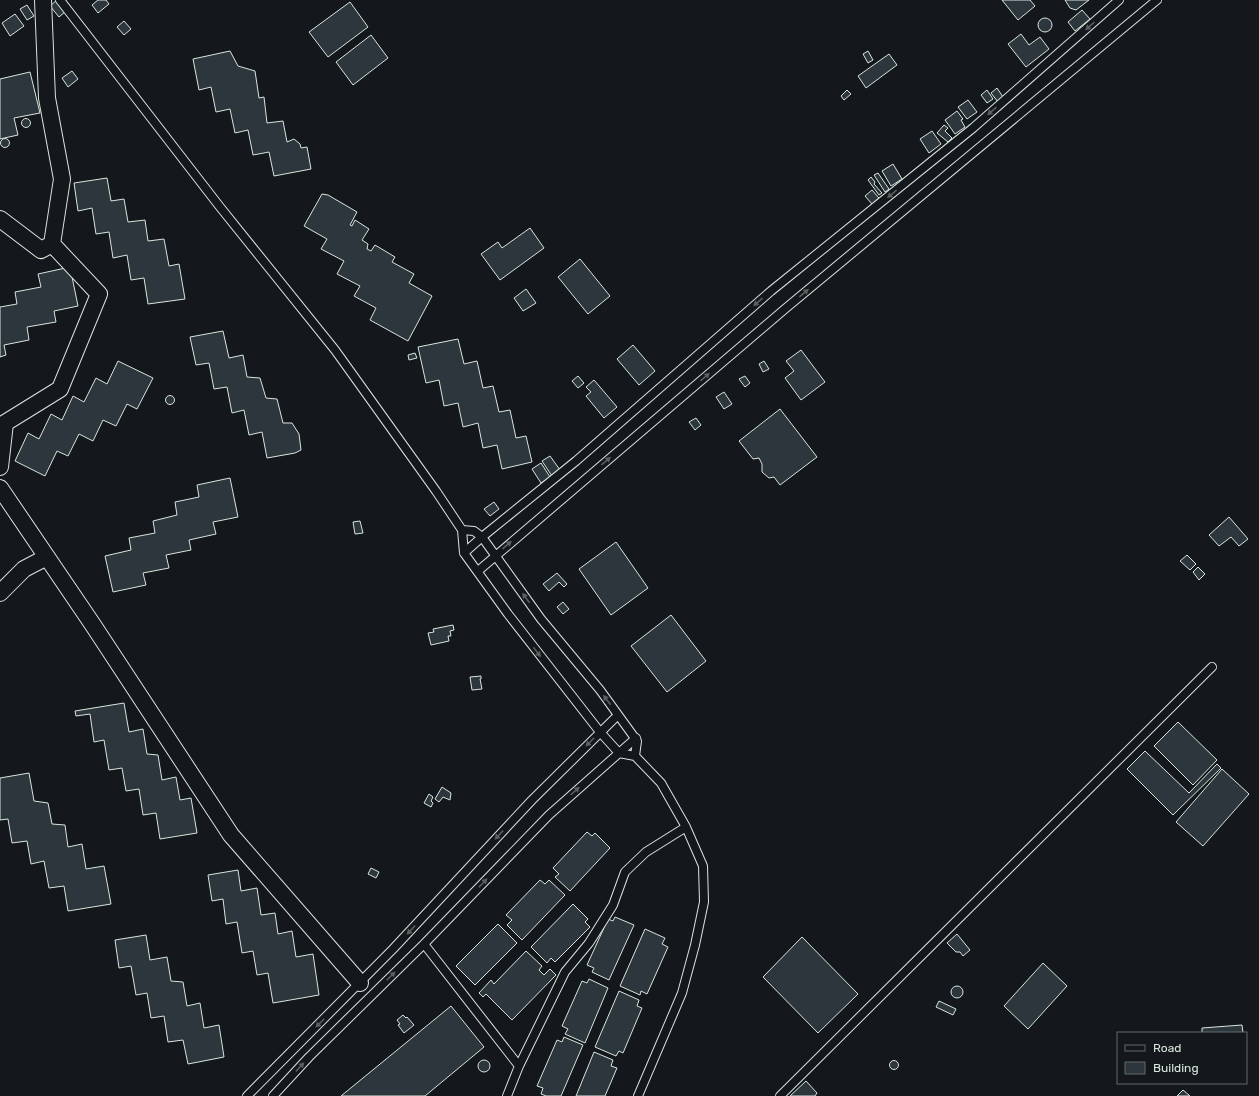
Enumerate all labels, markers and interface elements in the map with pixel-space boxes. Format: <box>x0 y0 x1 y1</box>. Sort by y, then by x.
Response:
one-way arrow <box>1085 21 1095 31</box>
one-way arrow <box>987 107 997 116</box>
one-way arrow <box>886 190 897 199</box>
one-way arrow <box>799 288 810 297</box>
one-way arrow <box>753 298 763 307</box>
one-way arrow <box>700 372 710 381</box>
one-way arrow <box>600 456 611 465</box>
one-way arrow <box>502 541 512 550</box>
one-way arrow <box>522 592 530 603</box>
one-way arrow <box>533 647 542 658</box>
one-way arrow <box>603 694 611 705</box>
one-way arrow <box>585 737 595 747</box>
one-way arrow <box>570 787 580 796</box>
one-way arrow <box>495 830 504 840</box>
one-way arrow <box>478 878 488 888</box>
one-way arrow <box>406 925 416 935</box>
one-way arrow <box>387 971 396 980</box>
one-way arrow <box>315 1018 324 1028</box>
legend <box>1117 1032 1247 1084</box>
text: Road <box>1153 1041 1181 1055</box>
text: Building <box>1153 1061 1199 1075</box>
one-way arrow <box>295 1062 304 1073</box>

